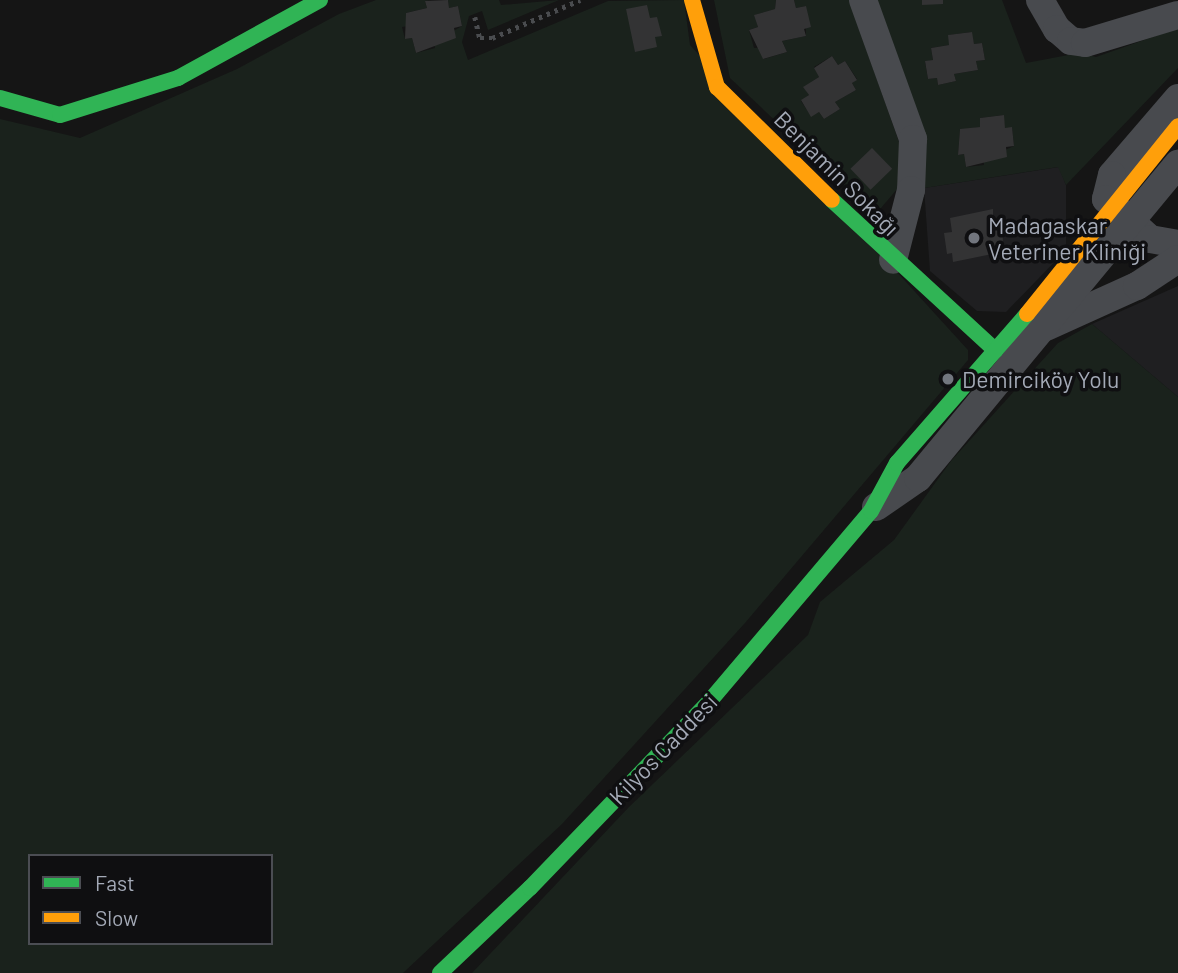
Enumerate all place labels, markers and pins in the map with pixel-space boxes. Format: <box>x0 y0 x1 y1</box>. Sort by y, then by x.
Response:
place label: Madagaskar Veteriner Kliniği <box>988 211 1146 265</box>
marker: Madagaskar Veteriner Kliniği <box>966 230 982 246</box>
place label: Demirciköy Yolu <box>962 365 1119 393</box>
marker: Demirciköy Yolu <box>940 371 956 387</box>

